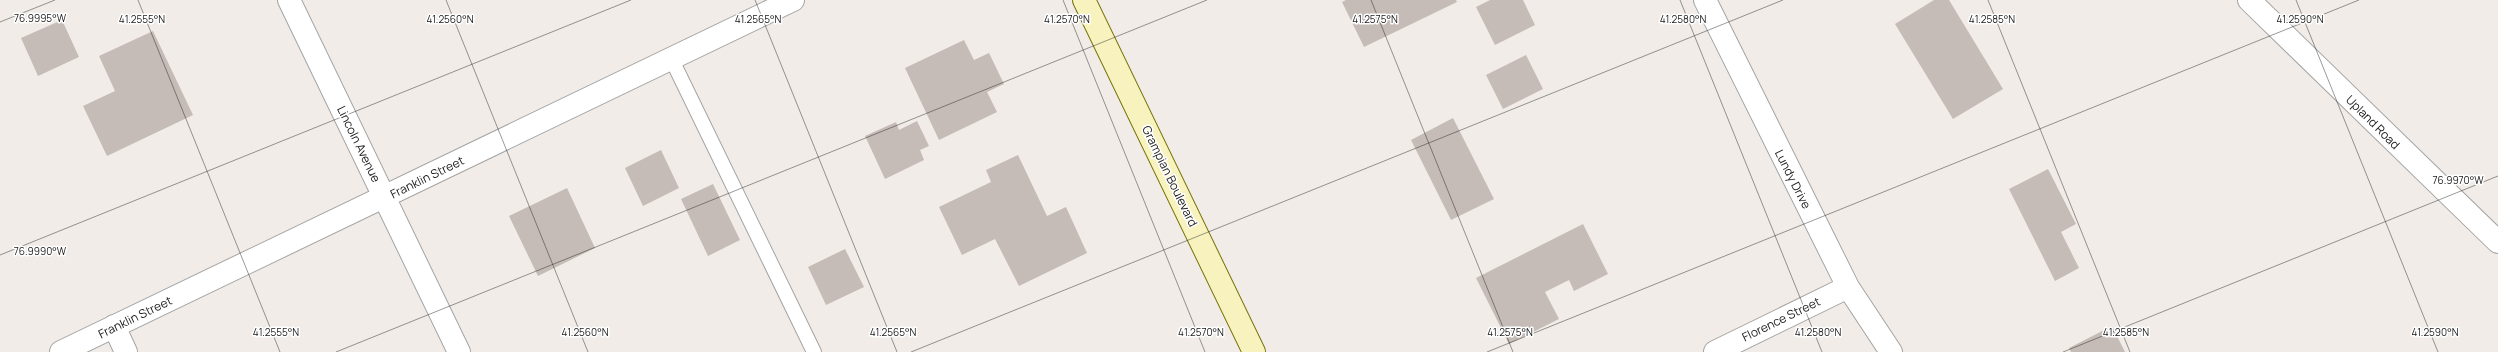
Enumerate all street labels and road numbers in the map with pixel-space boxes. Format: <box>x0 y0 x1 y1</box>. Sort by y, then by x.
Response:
street label: Upland Road <box>2342 91 2404 153</box>
street label: Lincoln Avenue <box>333 103 385 185</box>
street label: Grampian Boulevard <box>1138 123 1202 229</box>
street label: Lundy Drive <box>1771 147 1815 211</box>
street label: Franklin Street <box>387 152 467 202</box>
street label: Franklin Street <box>95 292 175 342</box>
street label: Florence Street <box>1739 293 1823 345</box>

